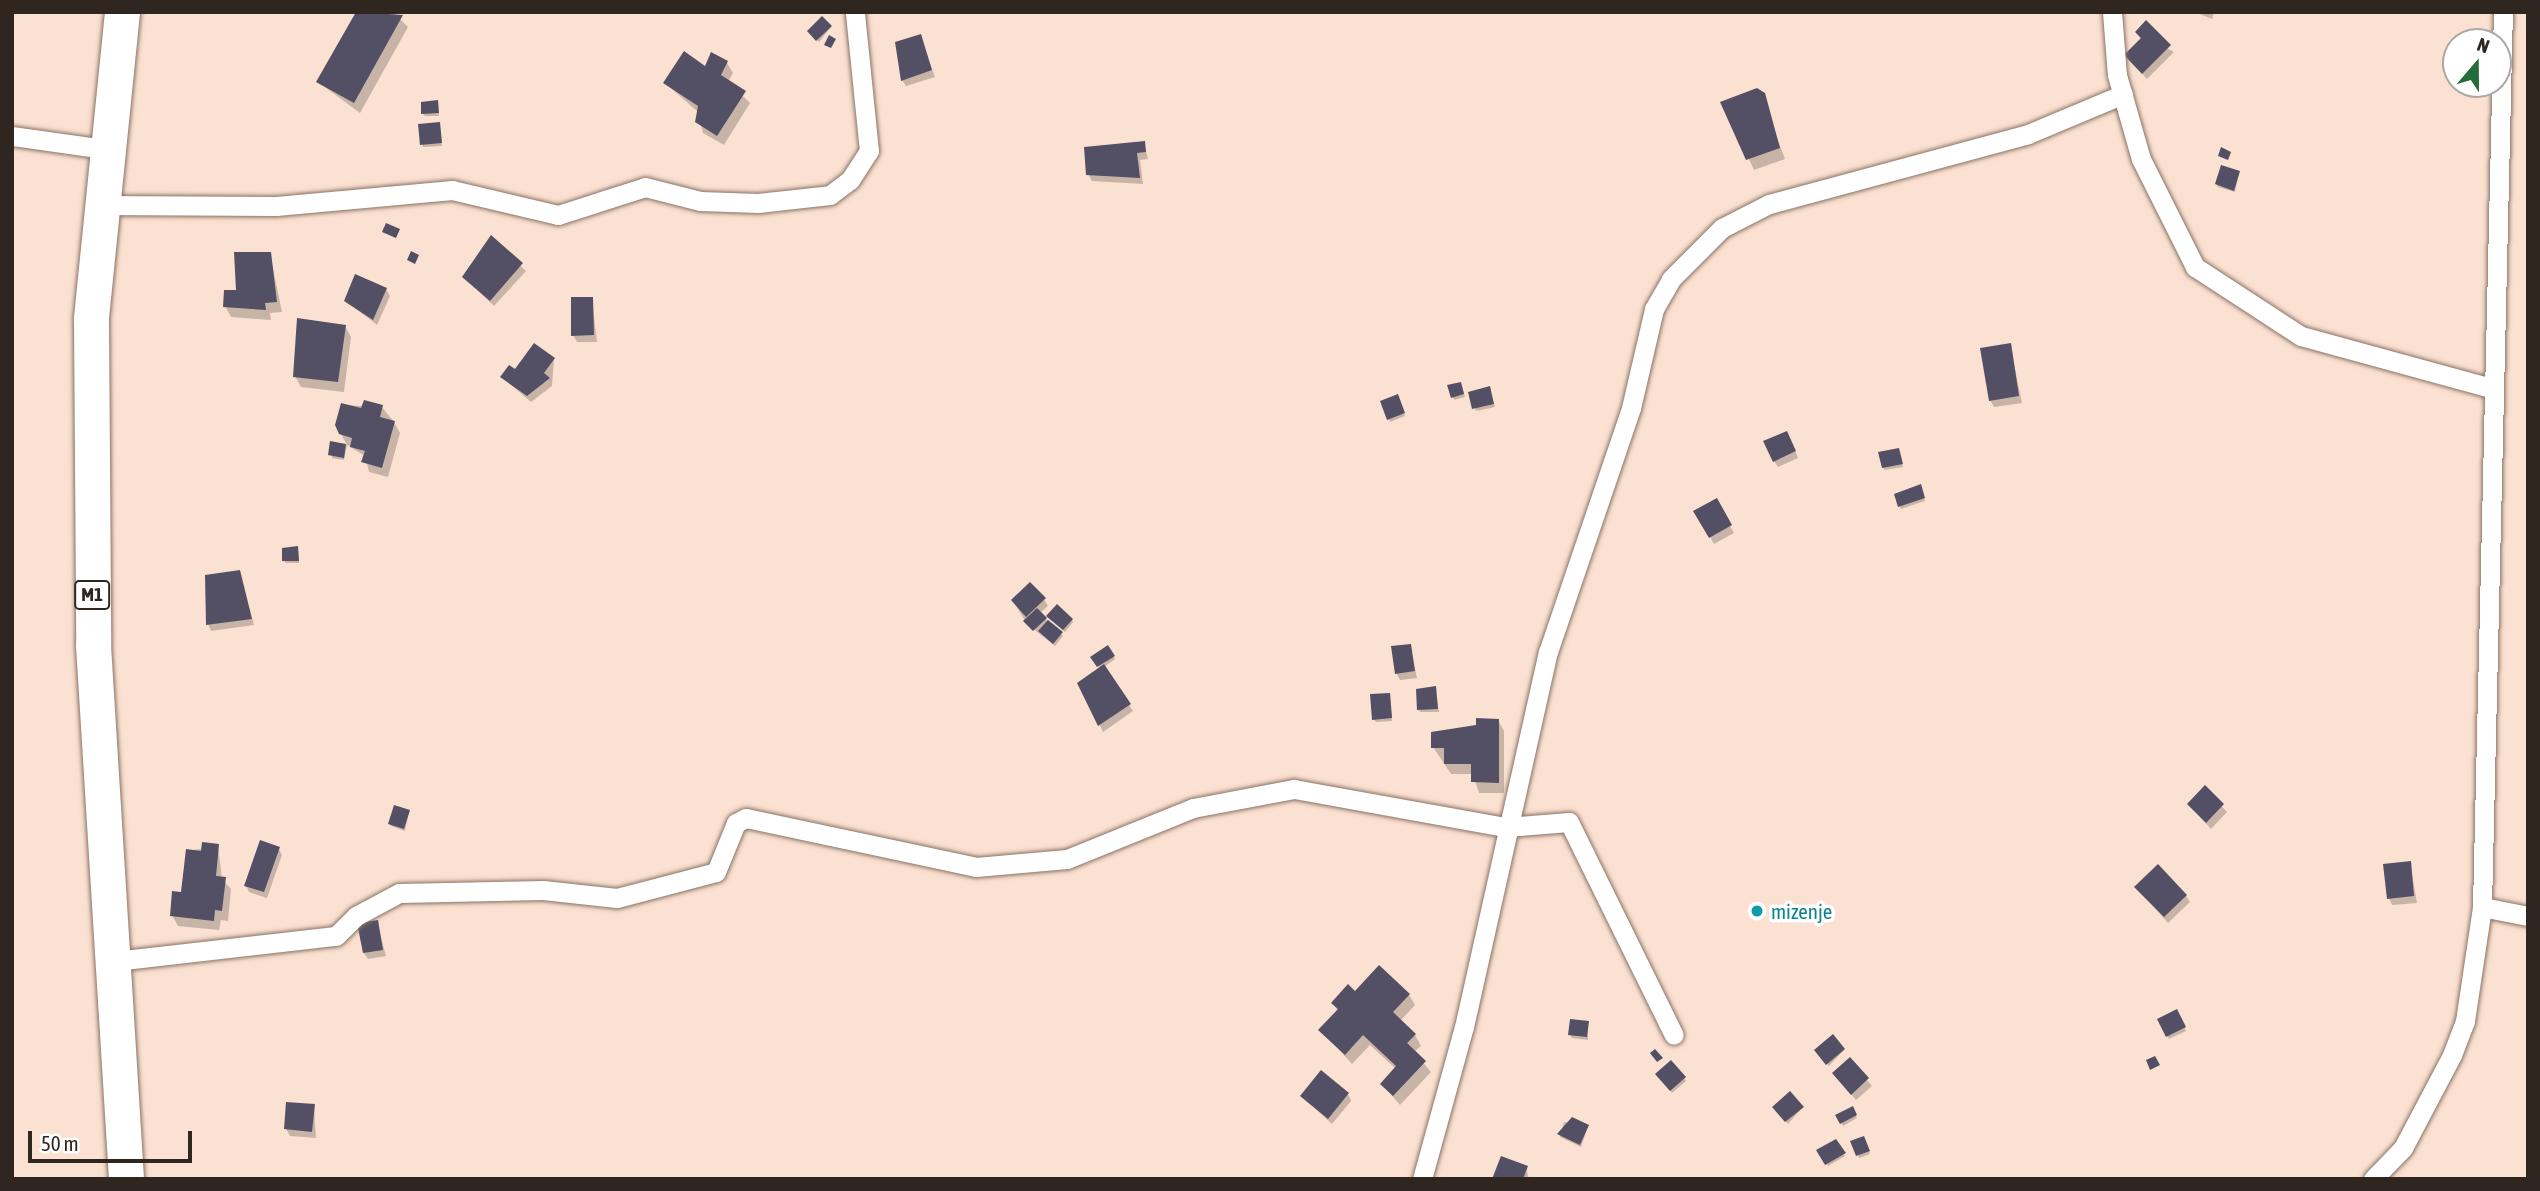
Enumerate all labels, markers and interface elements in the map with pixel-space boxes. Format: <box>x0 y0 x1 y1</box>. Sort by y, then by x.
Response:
north arrow <box>2442 28 2512 98</box>
text: N <box>2474 33 2493 57</box>
road number: M1 <box>73 580 111 610</box>
place label: mizenje <box>1771 898 1832 924</box>
marker: mizenje <box>1749 903 1765 919</box>
scale bar <box>32 1118 196 1162</box>
text: 50 m <box>41 1131 79 1155</box>

